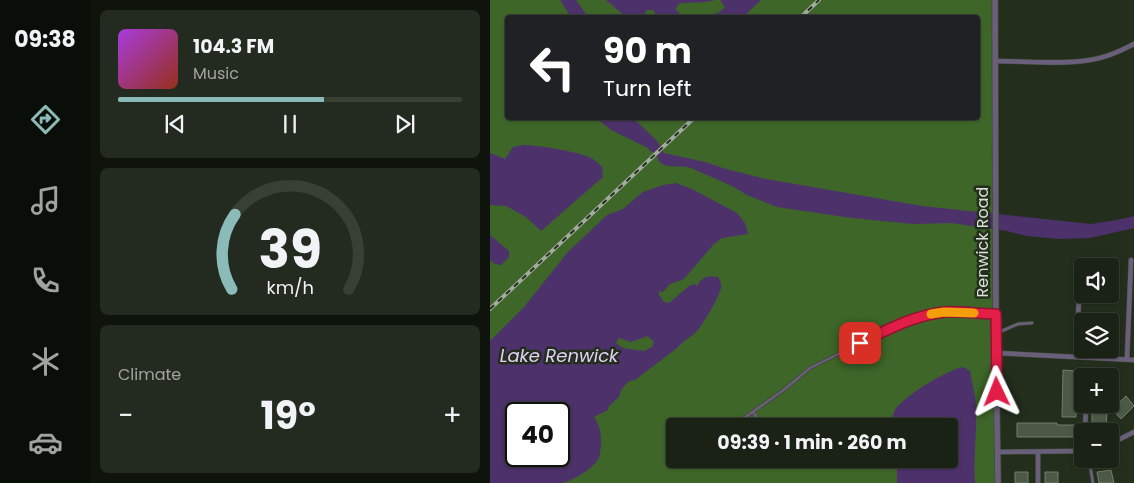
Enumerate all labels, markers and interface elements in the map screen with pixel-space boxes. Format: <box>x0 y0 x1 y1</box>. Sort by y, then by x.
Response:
text: 09:38 <box>14 24 76 55</box>
text: 90 m <box>603 26 692 75</box>
text: 104.3 FM <box>193 33 274 60</box>
icon: left <box>520 35 585 100</box>
text: Music <box>193 62 239 85</box>
text: Turn left <box>603 73 691 104</box>
icon: directions <box>28 102 63 137</box>
icon: previous <box>161 110 189 138</box>
icon: pause <box>276 110 304 138</box>
icon: next <box>391 110 419 138</box>
icon: music <box>28 183 63 218</box>
street label: Renwick Road <box>971 187 994 297</box>
text: 39 <box>258 213 322 286</box>
map controls <box>1074 258 1119 468</box>
button: sound <box>1074 258 1119 303</box>
icon: phone <box>28 263 63 298</box>
text: km/h <box>266 275 314 300</box>
button: layers <box>1074 313 1119 358</box>
pin <box>839 322 881 364</box>
icon: arrive <box>846 329 874 357</box>
water label: Lake Renwick <box>500 343 619 368</box>
icon: climate <box>28 344 63 379</box>
text: Climate <box>118 363 181 386</box>
position arrow <box>970 365 1022 417</box>
button: + <box>1074 368 1119 413</box>
text: 19° <box>261 389 316 442</box>
text: − <box>118 396 133 435</box>
text: + <box>443 396 462 435</box>
speed limit sign: 40 <box>505 402 570 467</box>
button: − <box>1074 423 1119 468</box>
icon: car <box>28 425 63 460</box>
text: 09:39 · 1 min · 260 m <box>717 429 907 456</box>

